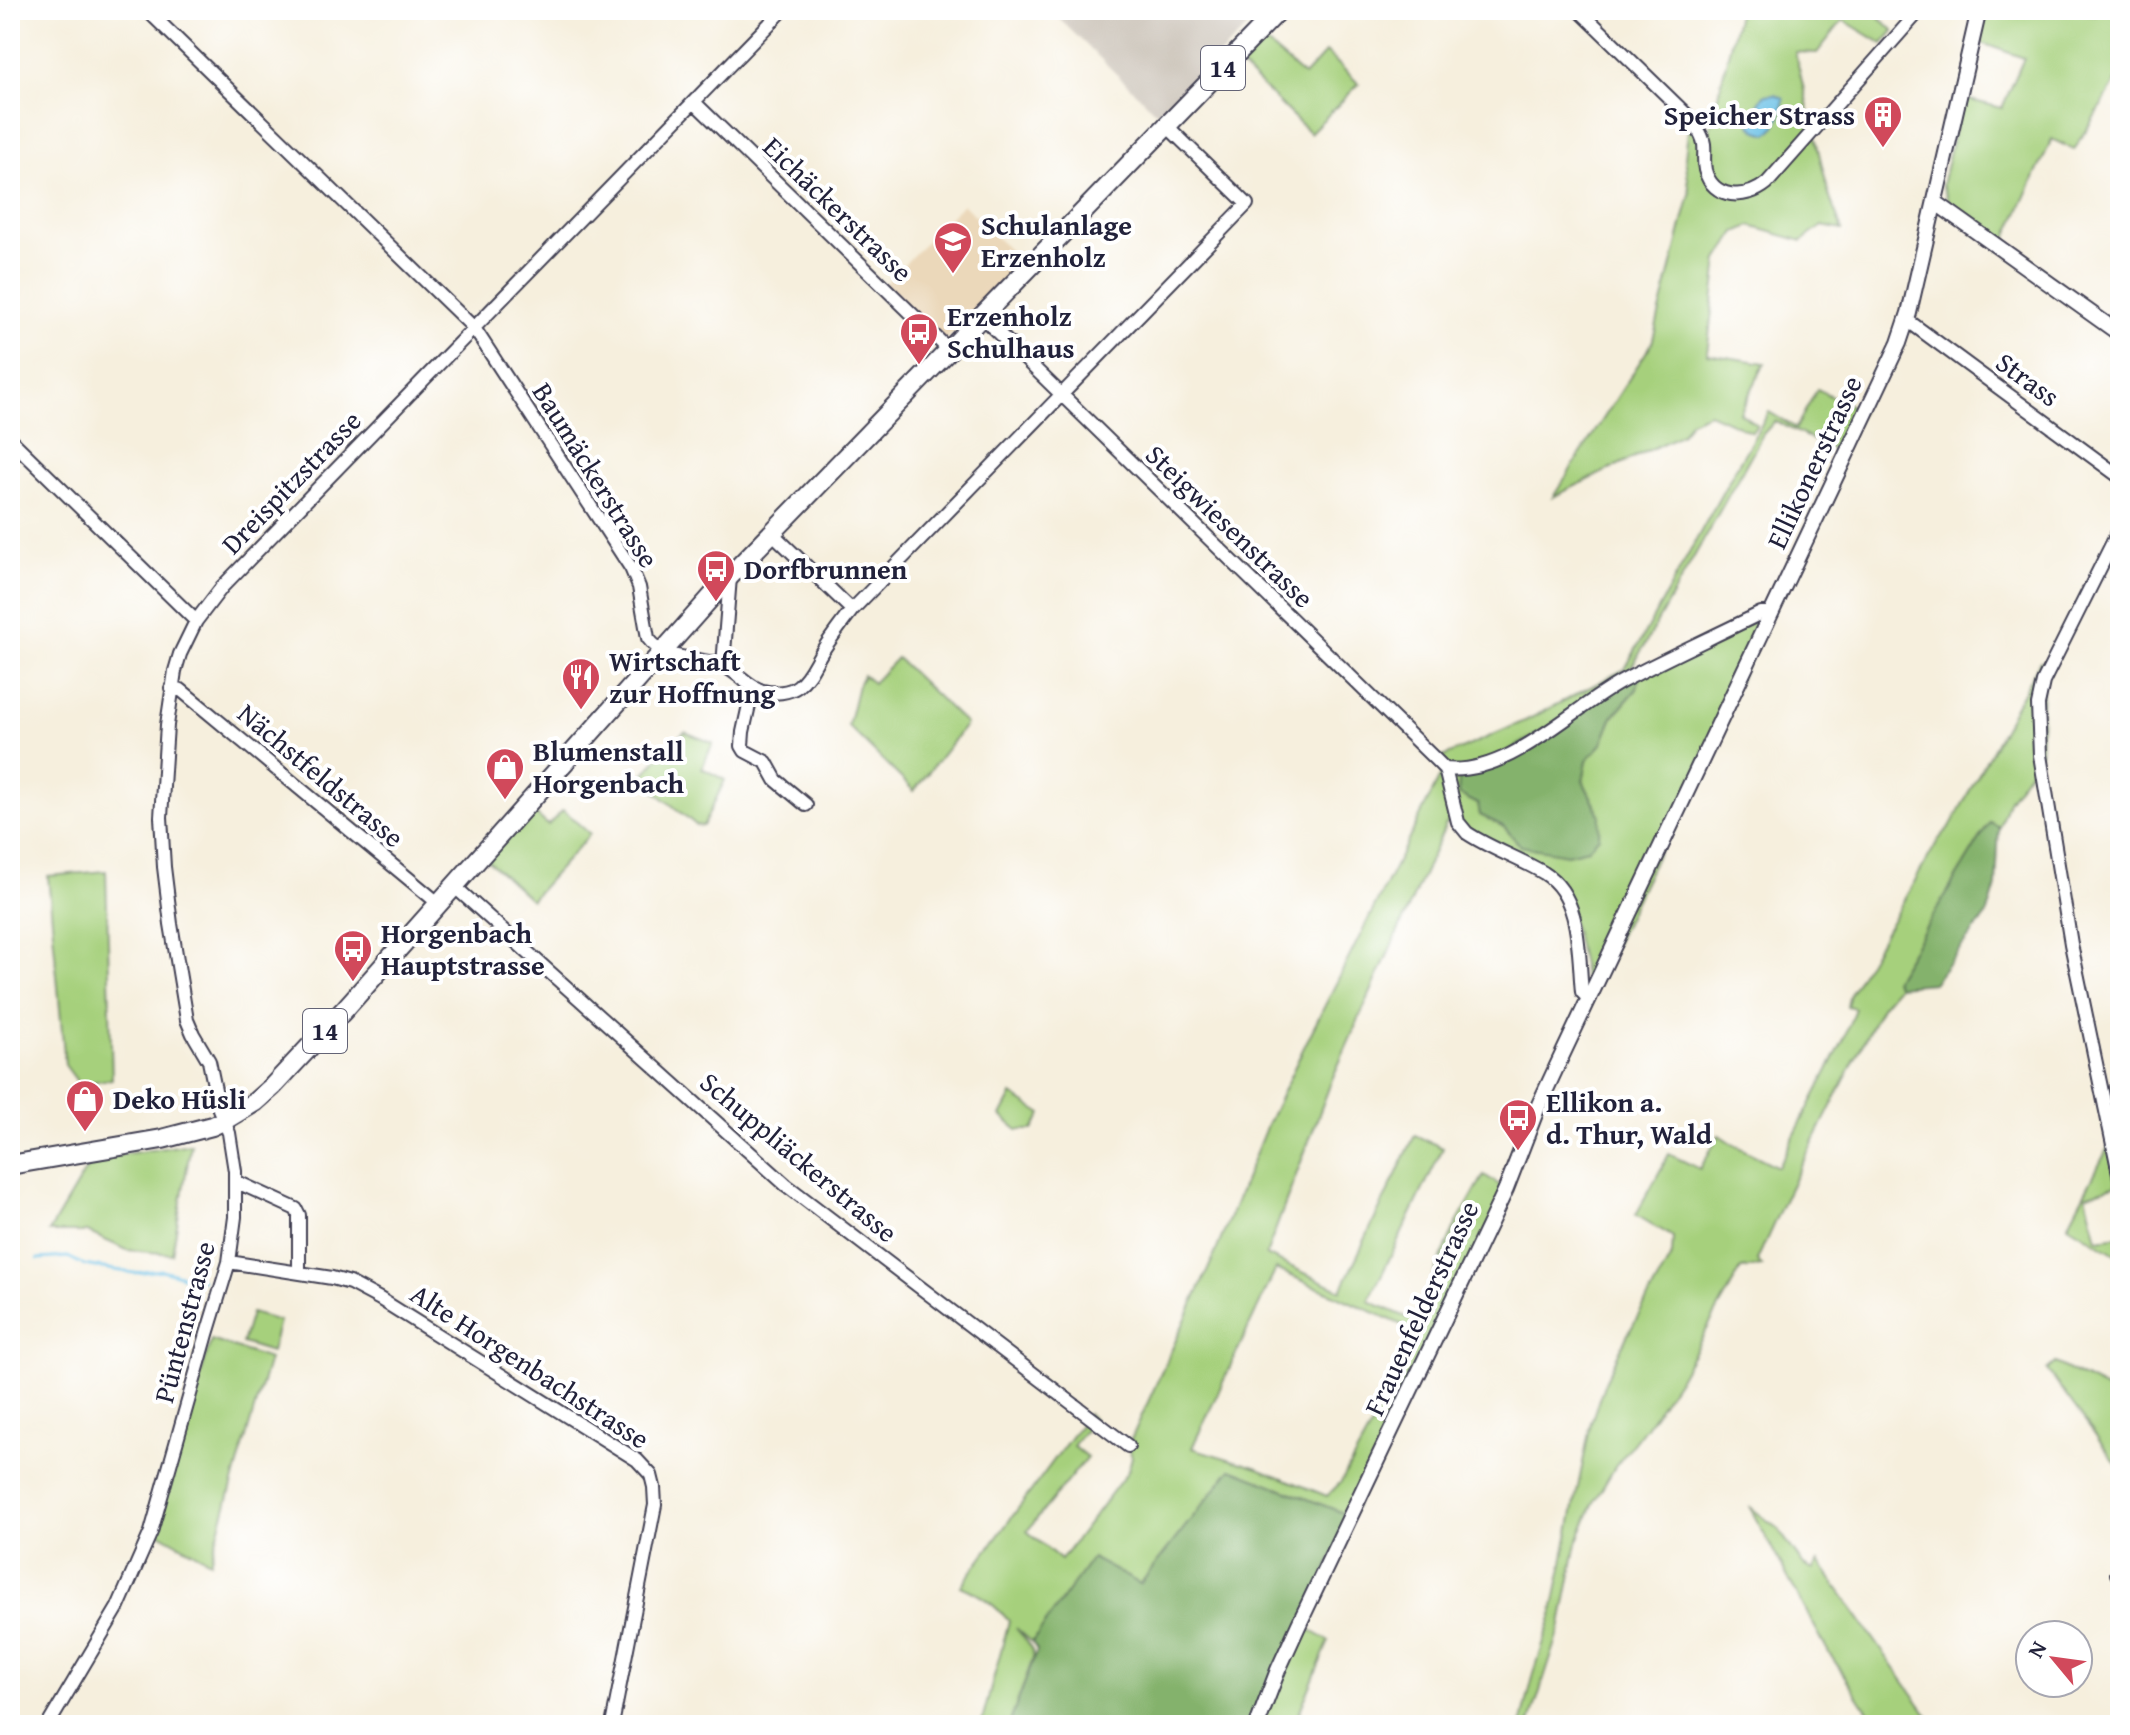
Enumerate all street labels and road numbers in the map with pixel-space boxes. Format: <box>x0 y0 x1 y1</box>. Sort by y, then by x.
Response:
road number: 14 <box>1201 46 1245 90</box>
street label: Eichäckerstrasse <box>754 126 922 291</box>
street label: Strass <box>1988 341 2069 416</box>
street label: Ellikonerstrasse <box>1755 368 1872 555</box>
street label: Baumäckerstrasse <box>523 374 670 575</box>
street label: Dreispitzstrasse <box>211 400 370 563</box>
street label: Steigwiesenstrasse <box>1137 434 1324 617</box>
street label: Nächstfeldstrasse <box>229 693 413 857</box>
road number: 14 <box>303 1009 347 1053</box>
street label: Schuppliäckerstrasse <box>692 1062 907 1252</box>
street label: Frauenfelderstrasse <box>1353 1194 1488 1422</box>
street label: Püntenstrasse <box>142 1237 225 1407</box>
street label: Alte Horgenbachstrasse <box>403 1273 658 1458</box>

